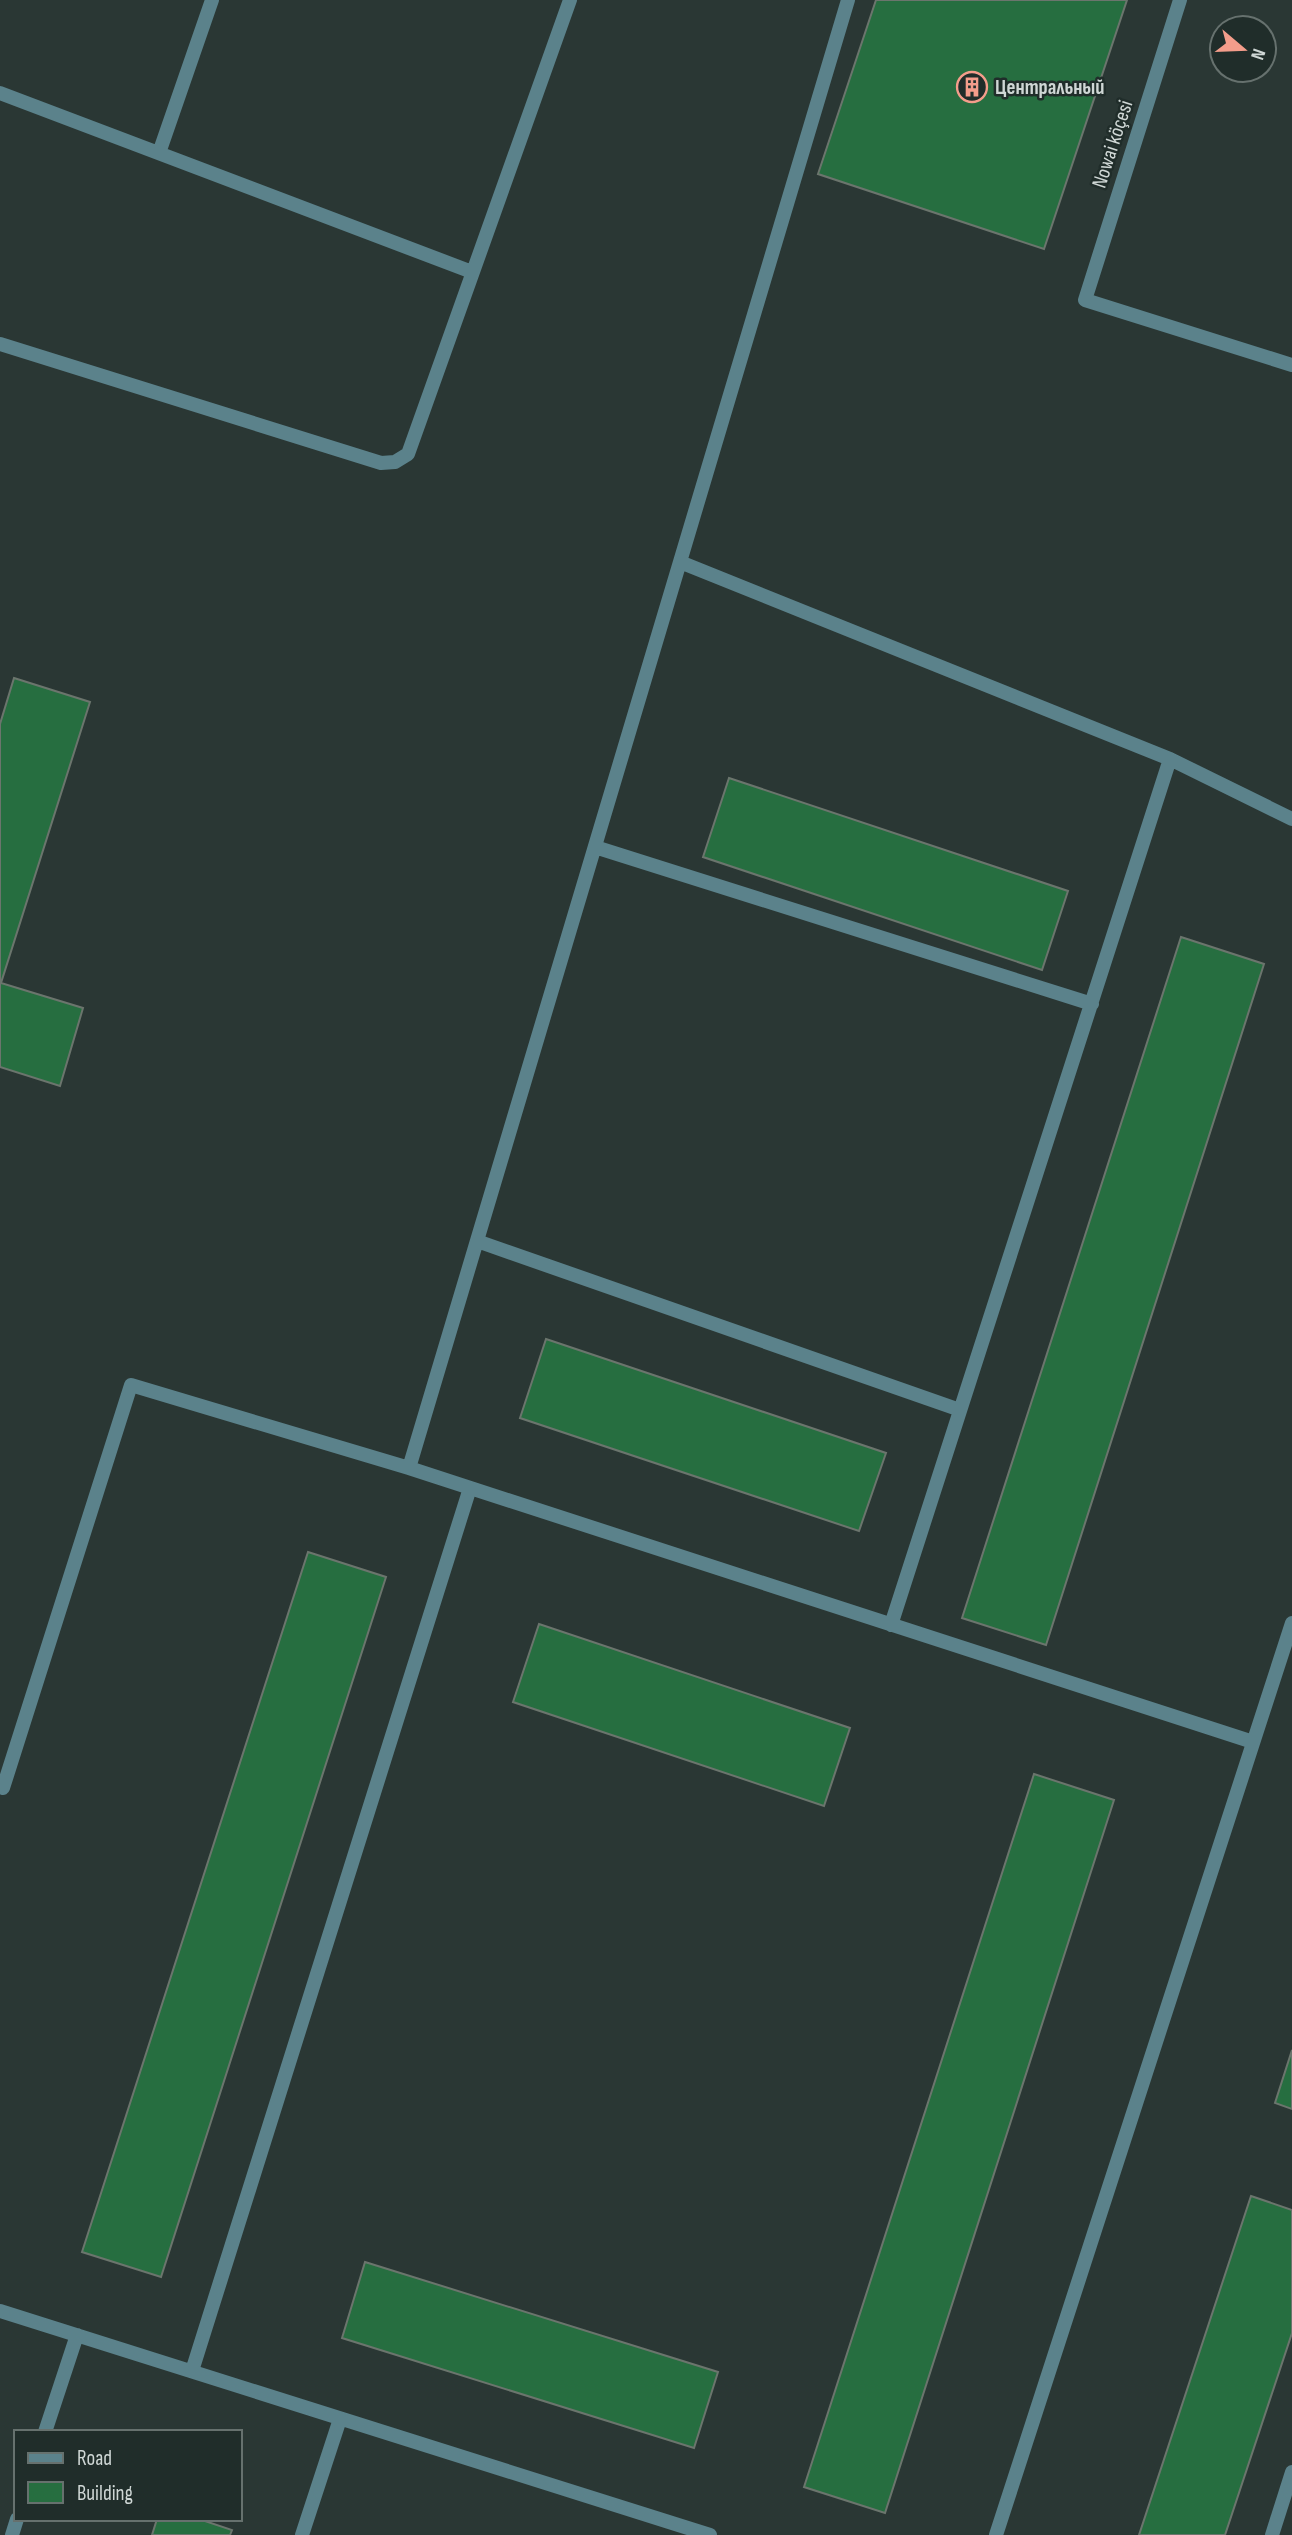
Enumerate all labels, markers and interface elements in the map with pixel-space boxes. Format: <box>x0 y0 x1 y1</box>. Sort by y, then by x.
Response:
north arrow <box>1208 14 1278 84</box>
text: N <box>1245 46 1270 63</box>
building icon: Центральный <box>955 70 989 104</box>
place label: Центральный <box>995 75 1104 100</box>
street label: Nowai köçesi <box>1087 97 1138 191</box>
legend <box>14 2430 242 2521</box>
text: Road <box>77 2446 112 2471</box>
text: Building <box>77 2481 133 2506</box>

